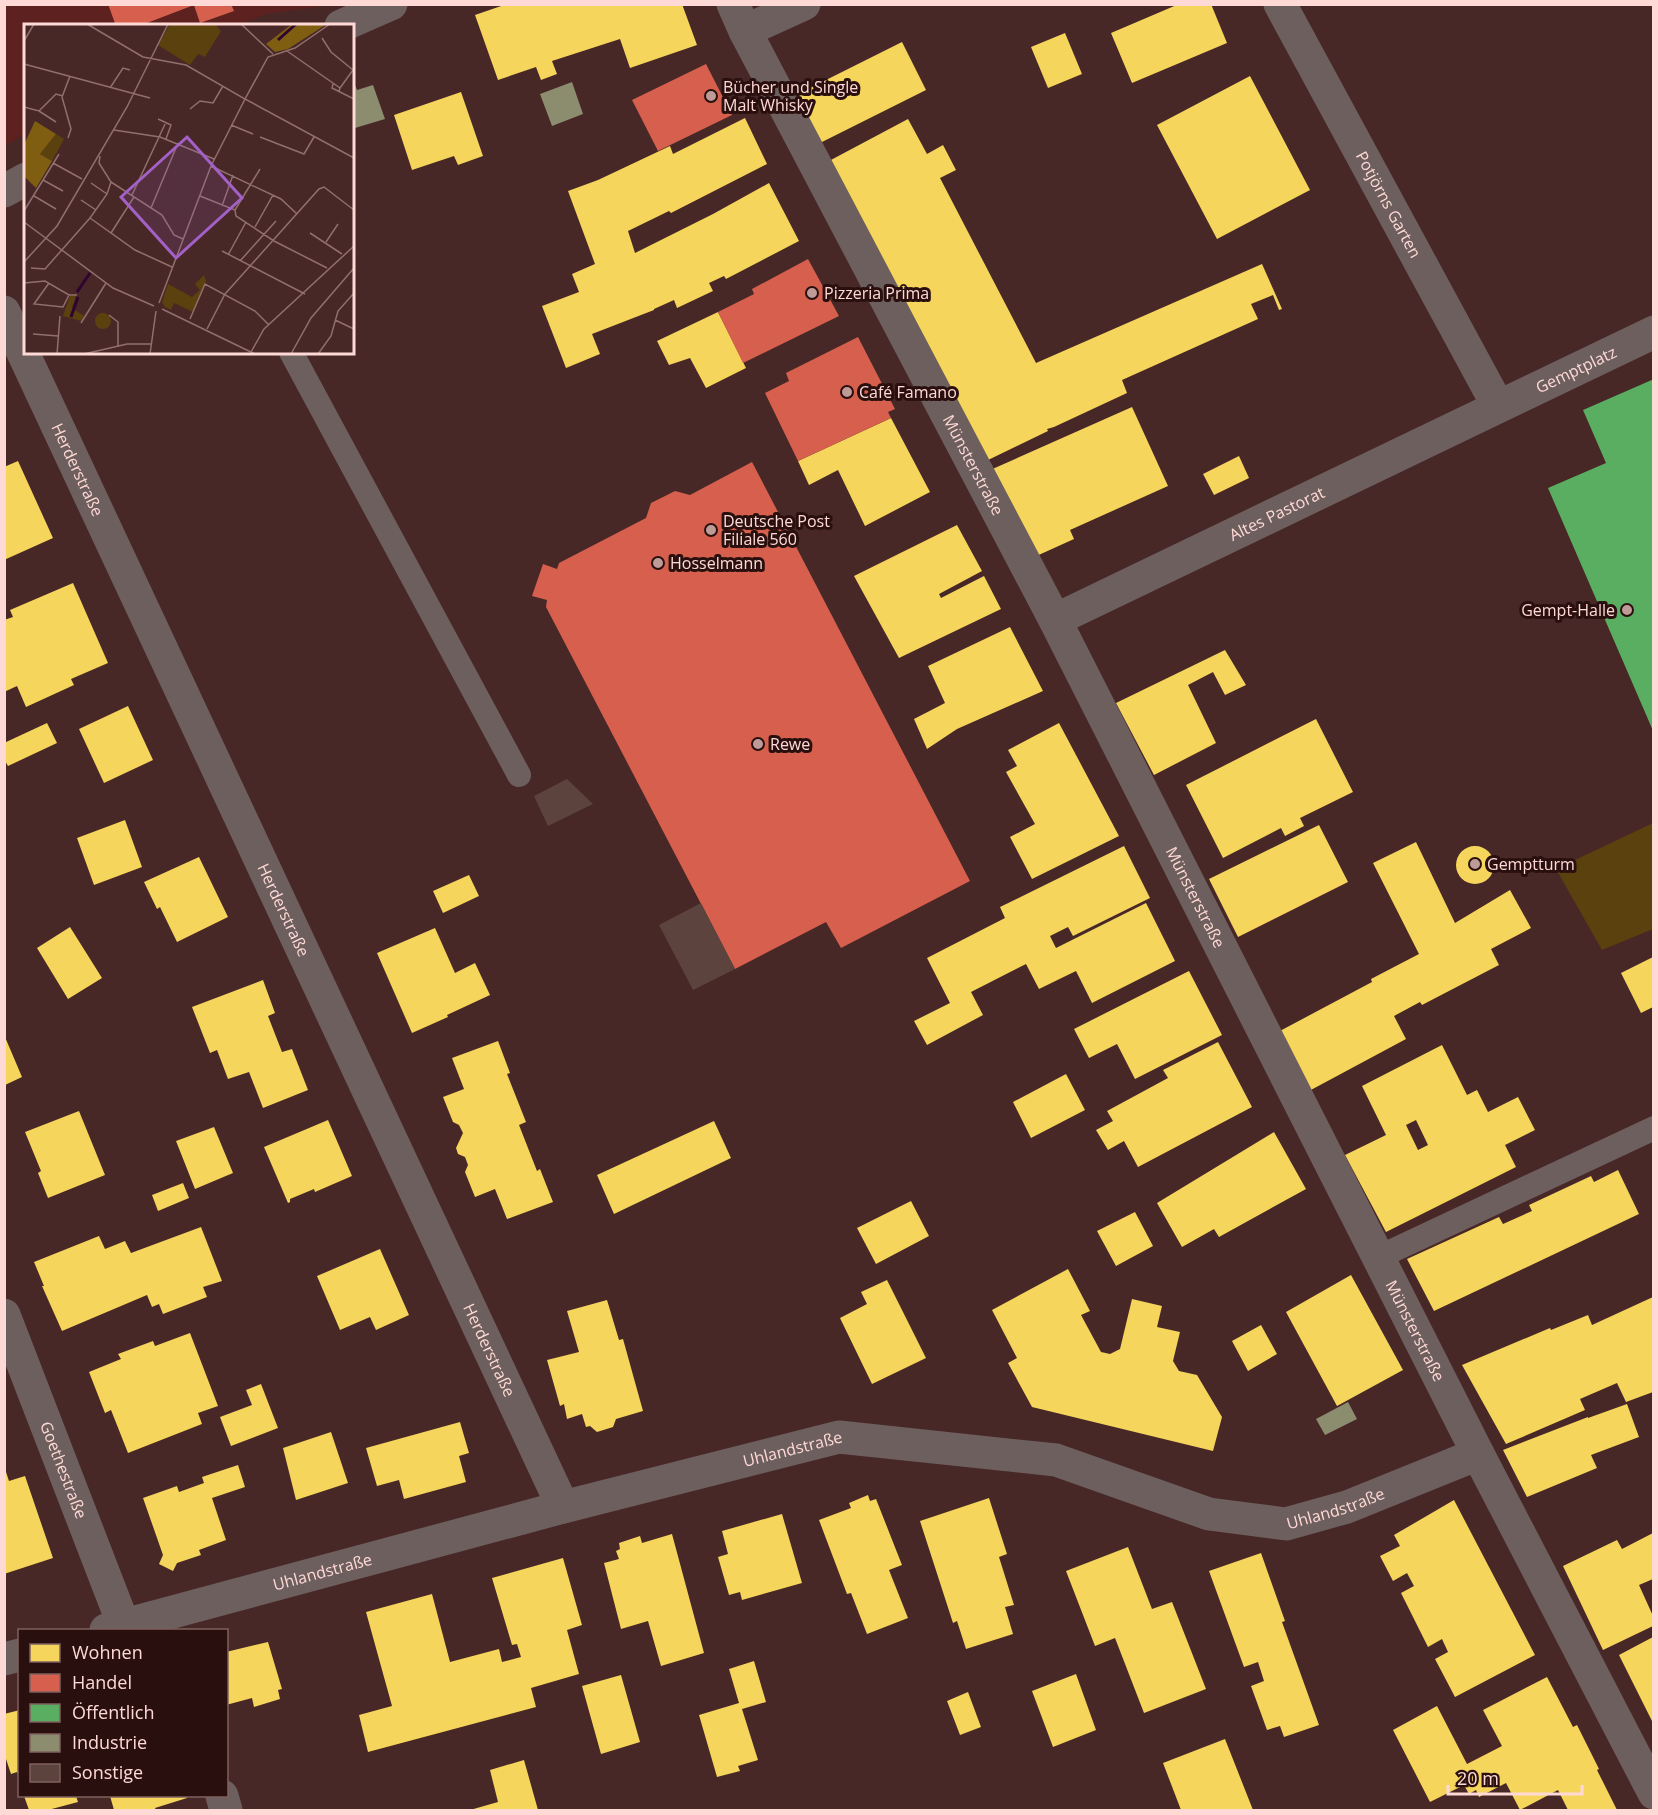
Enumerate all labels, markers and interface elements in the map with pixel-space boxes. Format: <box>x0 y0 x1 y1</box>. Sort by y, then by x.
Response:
inset map <box>24 24 354 354</box>
place label: Bücher und Single Malt Whisky <box>723 76 858 116</box>
marker: Bücher und Single Malt Whisky <box>704 89 718 103</box>
street label: Potjörns Garten <box>1351 147 1427 262</box>
place label: Pizzeria Prima <box>824 282 929 304</box>
marker: Pizzeria Prima <box>805 286 819 300</box>
street label: Gemptplatz <box>1532 341 1620 398</box>
place label: Café Famano <box>859 381 957 403</box>
marker: Café Famano <box>840 385 854 399</box>
street label: Münsterstraße <box>938 411 1009 519</box>
street label: Herderstraße <box>46 419 109 520</box>
street label: Altes Pastorat <box>1225 481 1328 546</box>
place label: Deutsche Post Filiale 560 <box>723 510 830 550</box>
marker: Deutsche Post Filiale 560 <box>704 523 718 537</box>
place label: Hosselmann <box>670 552 763 574</box>
marker: Hosselmann <box>651 556 665 570</box>
place label: Gempt-Halle <box>1521 599 1615 621</box>
marker: Gempt-Halle <box>1620 603 1634 617</box>
place label: Rewe <box>770 733 810 755</box>
marker: Rewe <box>751 737 765 751</box>
street label: Münsterstraße <box>1161 843 1230 952</box>
place label: Gemptturm <box>1487 853 1575 875</box>
marker: Gemptturm <box>1468 857 1482 871</box>
street label: Herderstraße <box>252 860 315 960</box>
street label: Münsterstraße <box>1381 1276 1450 1385</box>
street label: Herderstraße <box>458 1300 521 1400</box>
street label: Goethestraße <box>35 1418 92 1522</box>
street label: Uhlandstraße <box>740 1426 845 1472</box>
street label: Uhlandstraße <box>1284 1482 1388 1534</box>
street label: Uhlandstraße <box>270 1548 374 1596</box>
legend <box>18 1629 228 1797</box>
text: Wohnen <box>72 1640 143 1664</box>
text: Handel <box>72 1670 132 1694</box>
text: Öffentlich <box>72 1700 154 1724</box>
text: Industrie <box>72 1730 147 1754</box>
scale bar <box>1448 1758 1582 1796</box>
text: Sonstige <box>72 1760 143 1784</box>
text: 20 m <box>1457 1766 1499 1790</box>

